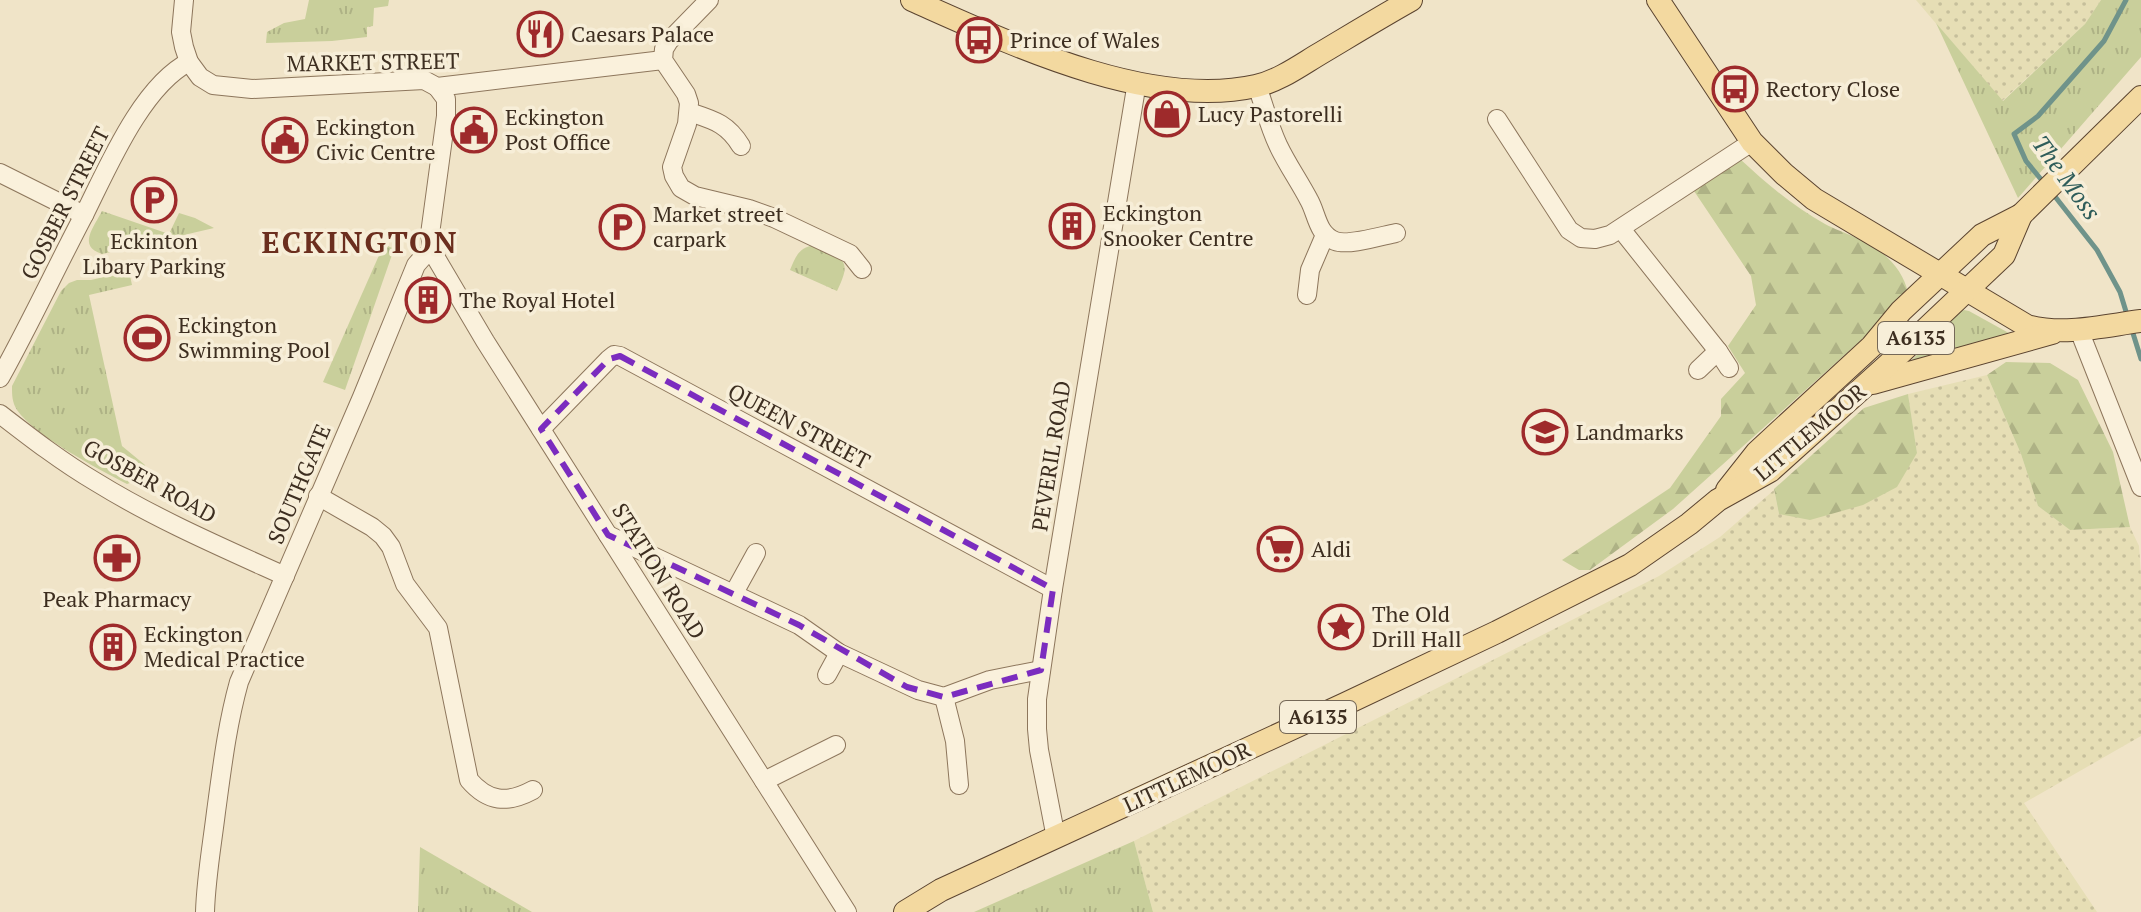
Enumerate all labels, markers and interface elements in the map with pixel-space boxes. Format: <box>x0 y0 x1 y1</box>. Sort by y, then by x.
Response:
restaurant icon: Caesars Palace <box>516 10 564 58</box>
bus stop icon: Prince of Wales <box>955 16 1003 64</box>
place label: Caesars Palace <box>571 19 714 48</box>
place label: Prince of Wales <box>1010 25 1160 54</box>
street label: MARKET STREET <box>286 45 460 78</box>
bus stop icon: Rectory Close <box>1711 65 1759 113</box>
place label: Rectory Close <box>1766 74 1900 103</box>
shop icon: Lucy Pastorelli <box>1143 90 1191 138</box>
place label: Lucy Pastorelli <box>1198 99 1343 128</box>
place label: Eckington Post Office <box>505 102 611 156</box>
public building icon: Eckington Post Office <box>450 106 498 154</box>
place label: Eckington Civic Centre <box>316 112 436 166</box>
public building icon: Eckington Civic Centre <box>261 116 309 164</box>
street label: GOSBER STREET <box>14 121 116 284</box>
water label: The Moss <box>2025 129 2108 226</box>
parking icon: Eckinton Libary Parking <box>130 176 178 224</box>
place label: Eckington Snooker Centre <box>1103 198 1254 252</box>
place label: Market street carpark <box>653 199 784 253</box>
building icon: Eckington Snooker Centre <box>1048 202 1096 250</box>
parking icon: Market street carpark <box>598 203 646 251</box>
district label: ECKINGTON <box>262 222 458 262</box>
place label: Eckinton Libary Parking <box>83 226 226 280</box>
building icon: The Royal Hotel <box>404 276 452 324</box>
place label: The Royal Hotel <box>459 285 615 314</box>
place label: Eckington Swimming Pool <box>178 310 330 364</box>
sports icon: Eckington Swimming Pool <box>123 314 171 362</box>
road number: A6135 <box>1878 322 1954 354</box>
street label: QUEEN STREET <box>723 376 876 475</box>
street label: LITTLEMOOR <box>1748 376 1872 487</box>
street label: PEVERIL ROAD <box>1024 379 1077 533</box>
school or university icon: Landmarks <box>1521 408 1569 456</box>
place label: Landmarks <box>1576 417 1684 446</box>
street label: SOUTHGATE <box>260 420 337 548</box>
street label: GOSBER ROAD <box>79 432 222 529</box>
street label: STATION ROAD <box>606 497 713 644</box>
supermarket icon: Aldi <box>1256 525 1304 573</box>
pharmacy icon: Peak Pharmacy <box>93 534 141 582</box>
place label: Aldi <box>1311 534 1351 563</box>
place label: Peak Pharmacy <box>43 584 192 613</box>
place label: The Old Drill Hall <box>1372 599 1462 653</box>
place icon: The Old Drill Hall <box>1317 603 1365 651</box>
place label: Eckington Medical Practice <box>144 619 305 673</box>
building icon: Eckington Medical Practice <box>89 623 137 671</box>
road number: A6135 <box>1280 701 1356 733</box>
street label: LITTLEMOOR <box>1118 734 1255 819</box>

